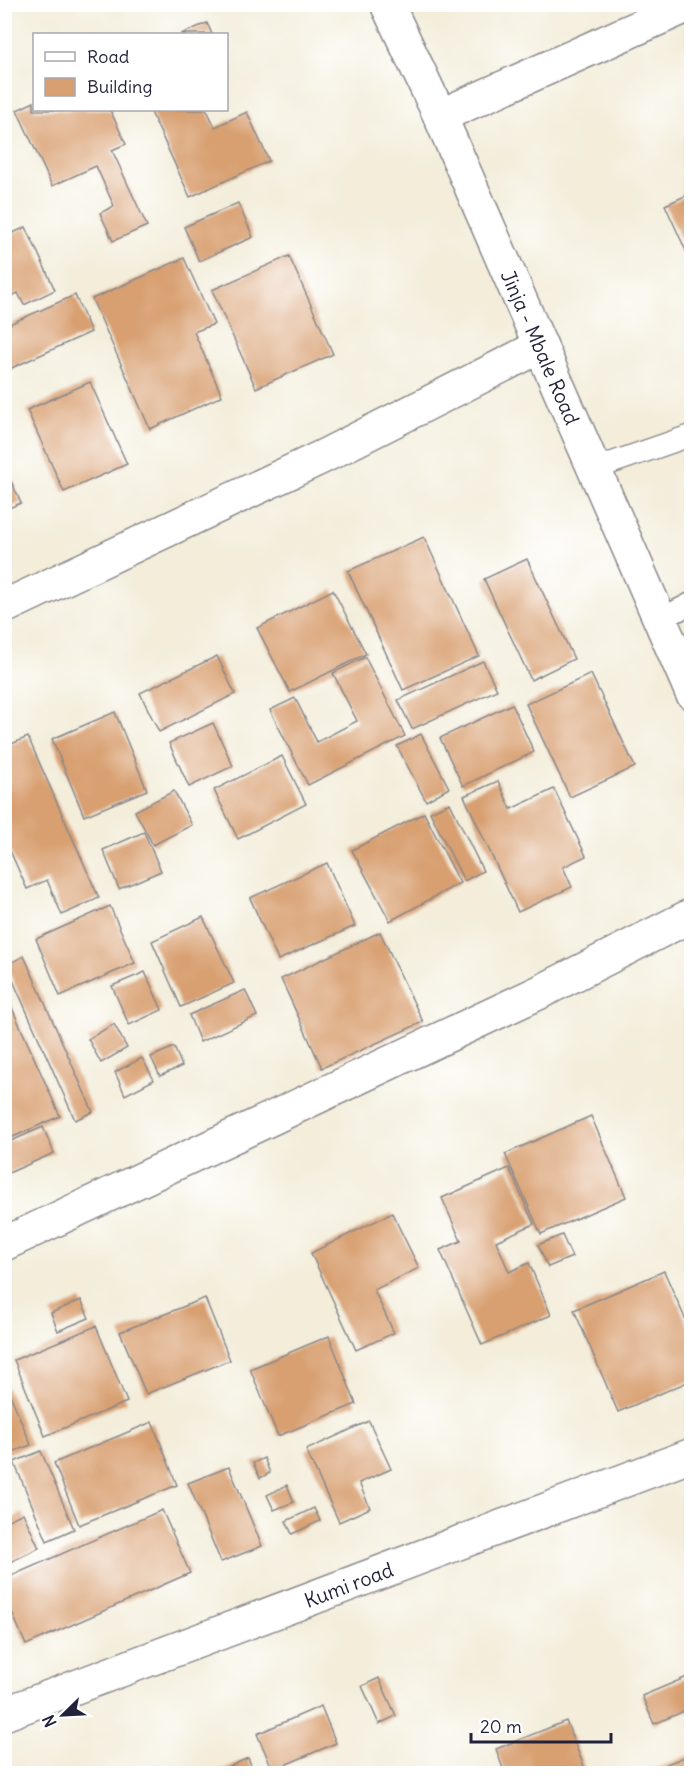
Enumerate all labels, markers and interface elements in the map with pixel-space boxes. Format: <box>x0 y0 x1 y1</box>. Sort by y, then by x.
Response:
legend <box>33 33 228 111</box>
text: Road <box>87 45 130 68</box>
text: Building <box>87 75 152 98</box>
street label: Jinja - Mbale Road <box>496 266 586 428</box>
street label: Kumi road <box>300 1556 397 1612</box>
north arrow <box>33 1685 93 1745</box>
scale bar <box>471 1706 610 1744</box>
text: N <box>38 1712 61 1730</box>
text: 20 m <box>480 1715 522 1738</box>

